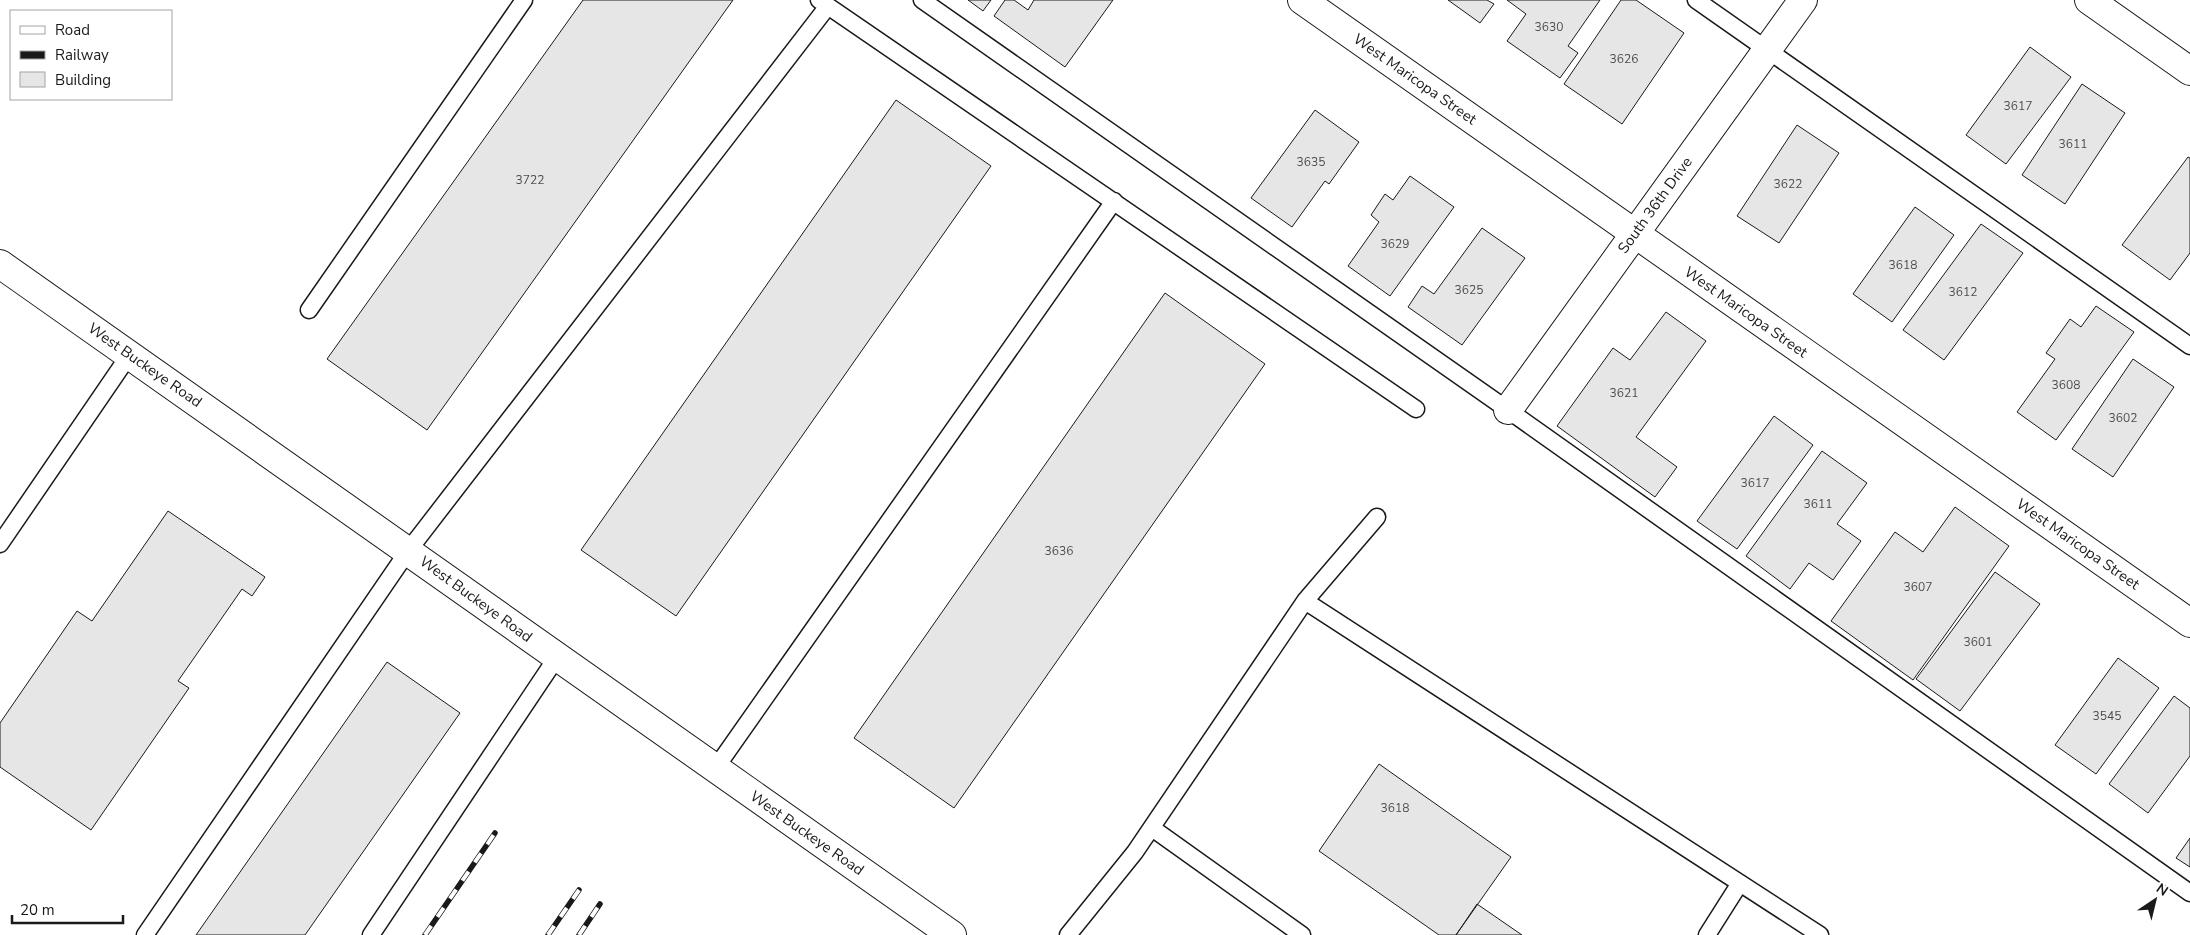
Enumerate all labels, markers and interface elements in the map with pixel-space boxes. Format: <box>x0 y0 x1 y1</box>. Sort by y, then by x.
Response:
legend <box>10 10 172 100</box>
house number: 3630 <box>1535 19 1563 35</box>
text: Road <box>55 20 90 40</box>
street label: West Maricopa Street <box>1349 29 1481 130</box>
text: Railway <box>55 45 109 65</box>
house number: 3626 <box>1610 51 1638 67</box>
text: Building <box>55 70 111 90</box>
house number: 3617 <box>2004 98 2032 114</box>
house number: 3611 <box>2059 136 2087 152</box>
street label: South 36th Drive <box>1613 153 1697 257</box>
house number: 3635 <box>1297 154 1325 170</box>
house number: 3722 <box>516 172 544 188</box>
house number: 3622 <box>1774 176 1802 192</box>
house number: 3629 <box>1381 236 1409 252</box>
house number: 3618 <box>1889 257 1917 273</box>
street label: West Maricopa Street <box>1680 262 1812 363</box>
house number: 3625 <box>1455 282 1483 298</box>
house number: 3612 <box>1949 284 1977 300</box>
street label: West Buckeye Road <box>84 318 206 412</box>
house number: 3608 <box>2052 377 2080 393</box>
house number: 3621 <box>1610 385 1638 401</box>
house number: 3602 <box>2109 410 2137 426</box>
house number: 3617 <box>1741 475 1769 491</box>
street label: West Maricopa Street <box>2012 494 2144 595</box>
house number: 3611 <box>1804 496 1832 512</box>
house number: 3636 <box>1045 543 1073 559</box>
street label: West Buckeye Road <box>416 551 536 647</box>
house number: 3607 <box>1904 579 1932 595</box>
house number: 3601 <box>1964 634 1992 650</box>
house number: 3545 <box>2093 708 2121 724</box>
street label: West Buckeye Road <box>746 786 868 880</box>
house number: 3618 <box>1381 800 1409 816</box>
north arrow <box>2130 875 2180 925</box>
text: N <box>2152 879 2172 901</box>
scale bar <box>12 892 124 924</box>
text: 20 m <box>20 900 55 920</box>

